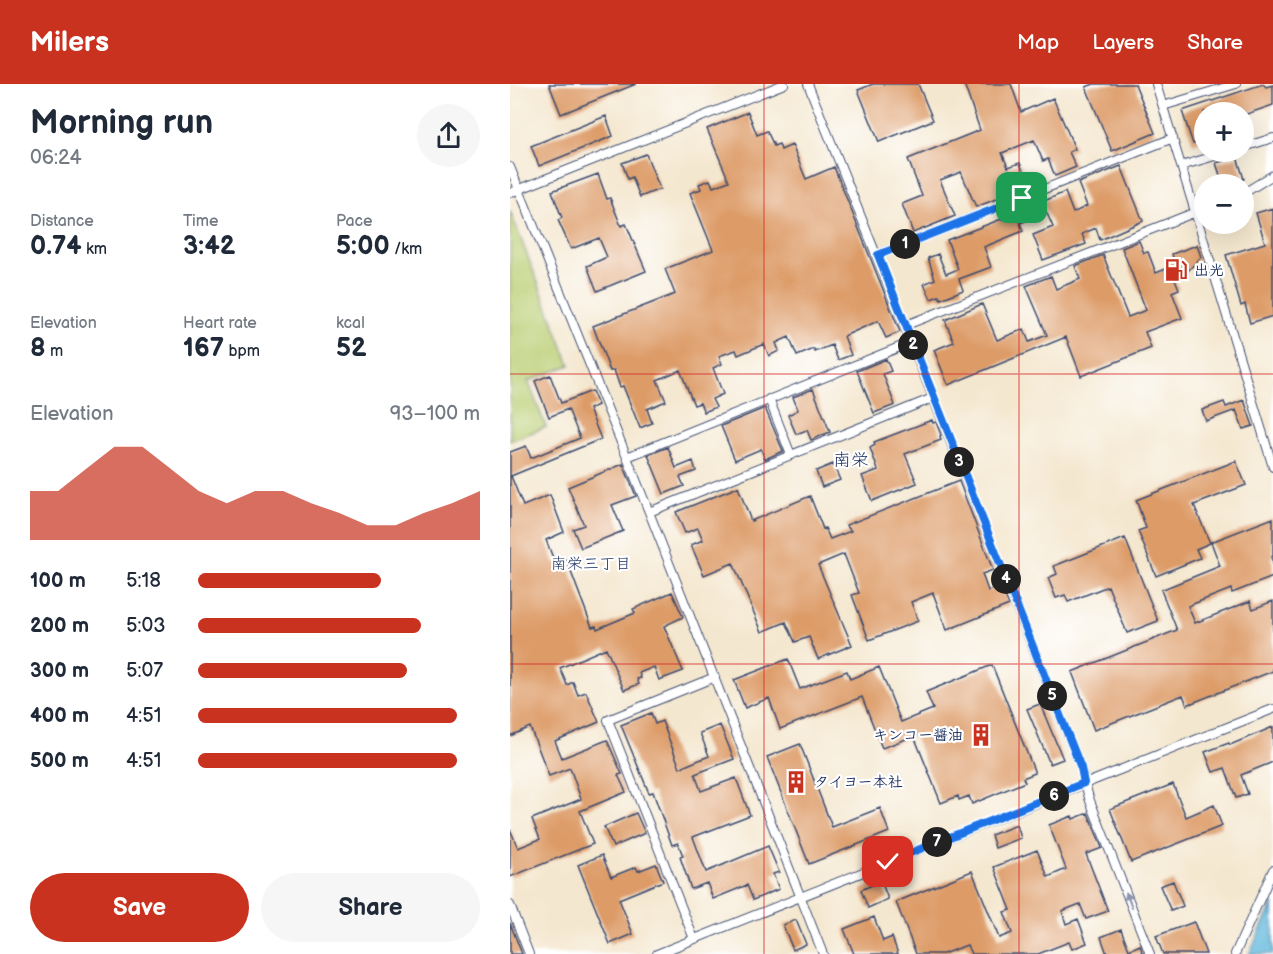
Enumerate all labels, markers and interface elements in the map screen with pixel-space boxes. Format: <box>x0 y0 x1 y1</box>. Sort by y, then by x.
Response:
text: Milers <box>30 26 109 59</box>
text: Map <box>1017 30 1059 55</box>
text: Layers <box>1092 30 1154 55</box>
text: Share <box>1187 30 1243 55</box>
map controls <box>1194 102 1254 234</box>
button: + <box>1194 102 1254 162</box>
text: Morning run <box>30 103 213 143</box>
button: share <box>417 104 480 167</box>
text: 06:24 <box>30 146 82 170</box>
pin <box>996 172 1047 223</box>
button: − <box>1194 174 1254 234</box>
icon: arrive <box>1005 181 1038 214</box>
text: Distance <box>30 212 94 231</box>
text: Time <box>183 212 218 231</box>
text: Pace <box>336 212 372 231</box>
pin: 1 <box>890 229 920 259</box>
text: 0.74 <box>30 231 82 262</box>
text: 3:42 <box>183 231 235 262</box>
text: 5:00 <box>336 231 390 262</box>
text: 1 <box>902 234 908 253</box>
text: km <box>82 240 107 259</box>
text: /km <box>390 240 422 259</box>
fuel station icon: 出光 <box>1163 257 1189 283</box>
place label: 出光 <box>1194 261 1224 280</box>
text: Elevation <box>30 314 97 333</box>
text: Heart rate <box>183 314 257 333</box>
text: kcal <box>336 314 365 333</box>
pin: 2 <box>898 330 928 360</box>
text: 8 <box>30 333 46 364</box>
text: 167 <box>183 333 224 364</box>
text: 52 <box>336 333 367 364</box>
text: 2 <box>908 335 918 354</box>
text: m <box>46 342 63 361</box>
text: bpm <box>224 342 260 361</box>
text: Elevation <box>30 402 113 426</box>
text: 93–100 m <box>390 402 480 426</box>
pin: 3 <box>944 447 974 477</box>
district label: 南栄 <box>833 450 869 471</box>
text: 3 <box>954 452 964 471</box>
district label: 南栄三丁目 <box>551 555 631 574</box>
pin: 4 <box>991 564 1021 594</box>
text: 100 m <box>30 569 86 593</box>
text: 5:18 <box>126 569 161 593</box>
text: 4 <box>1001 569 1011 588</box>
text: 200 m <box>30 614 89 638</box>
text: 5:03 <box>126 614 166 638</box>
text: 300 m <box>30 659 89 683</box>
text: 5:07 <box>126 659 163 683</box>
pin: 5 <box>1037 681 1067 711</box>
text: 5 <box>1047 686 1057 705</box>
text: 400 m <box>30 704 89 728</box>
text: 4:51 <box>126 704 161 728</box>
building icon: キンコー醤油 <box>968 722 994 748</box>
place label: キンコー醤油 <box>873 726 963 745</box>
text: 500 m <box>30 749 89 773</box>
text: 4:51 <box>126 749 161 773</box>
building icon: タイヨー本社 <box>783 769 809 795</box>
place label: タイヨー本社 <box>814 773 903 792</box>
pin: 6 <box>1039 781 1069 811</box>
text: 6 <box>1049 786 1059 805</box>
pin: 7 <box>922 827 952 857</box>
text: 7 <box>933 832 941 851</box>
pin <box>862 836 913 887</box>
icon: check <box>871 845 904 878</box>
button: Save <box>30 873 249 942</box>
button: Share <box>261 873 480 942</box>
one-way arrow <box>1124 890 1134 908</box>

